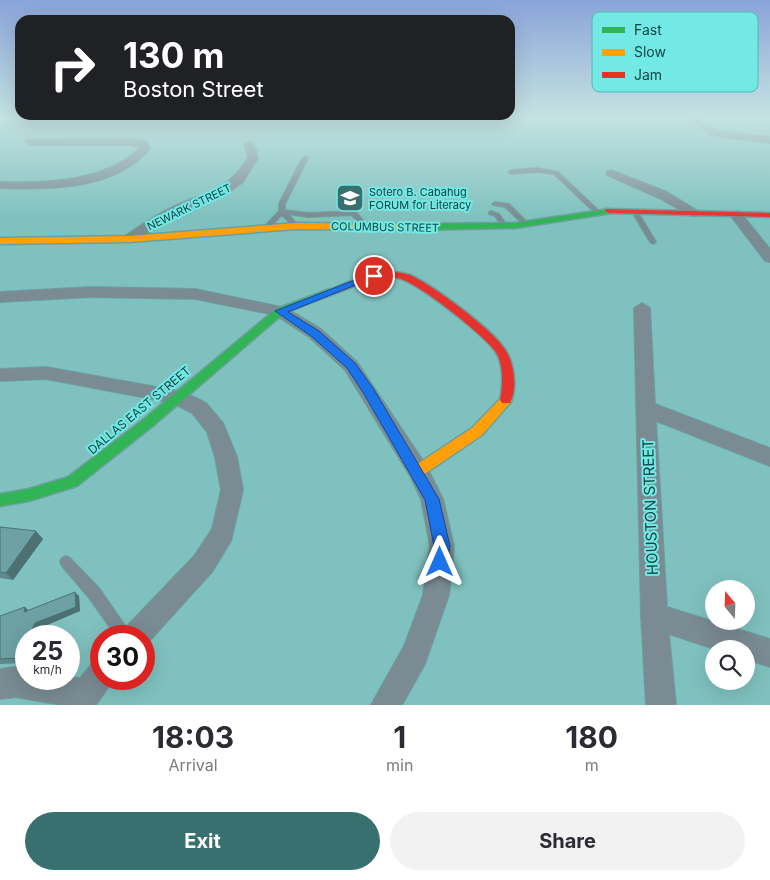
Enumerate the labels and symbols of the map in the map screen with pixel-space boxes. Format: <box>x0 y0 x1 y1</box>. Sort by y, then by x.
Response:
legend <box>592 12 758 92</box>
text: Fast <box>634 21 662 38</box>
text: Slow <box>634 43 666 60</box>
text: Jam <box>634 66 662 83</box>
street label: NEWARK STREET <box>145 181 233 233</box>
school or university icon: Sotero B. Cabahug FORUM for Literacy <box>335 183 365 213</box>
place label: Sotero B. Cabahug FORUM for Literacy <box>369 185 471 212</box>
street label: COLUMBUS STREET <box>331 219 439 235</box>
pin <box>353 255 395 297</box>
street label: DALLAS EAST STREET <box>85 363 193 457</box>
street label: HOUSTON STREET <box>638 439 662 575</box>
position arrow <box>413 535 465 587</box>
north arrow <box>705 580 755 630</box>
speed limit sign: 30 <box>90 625 155 690</box>

